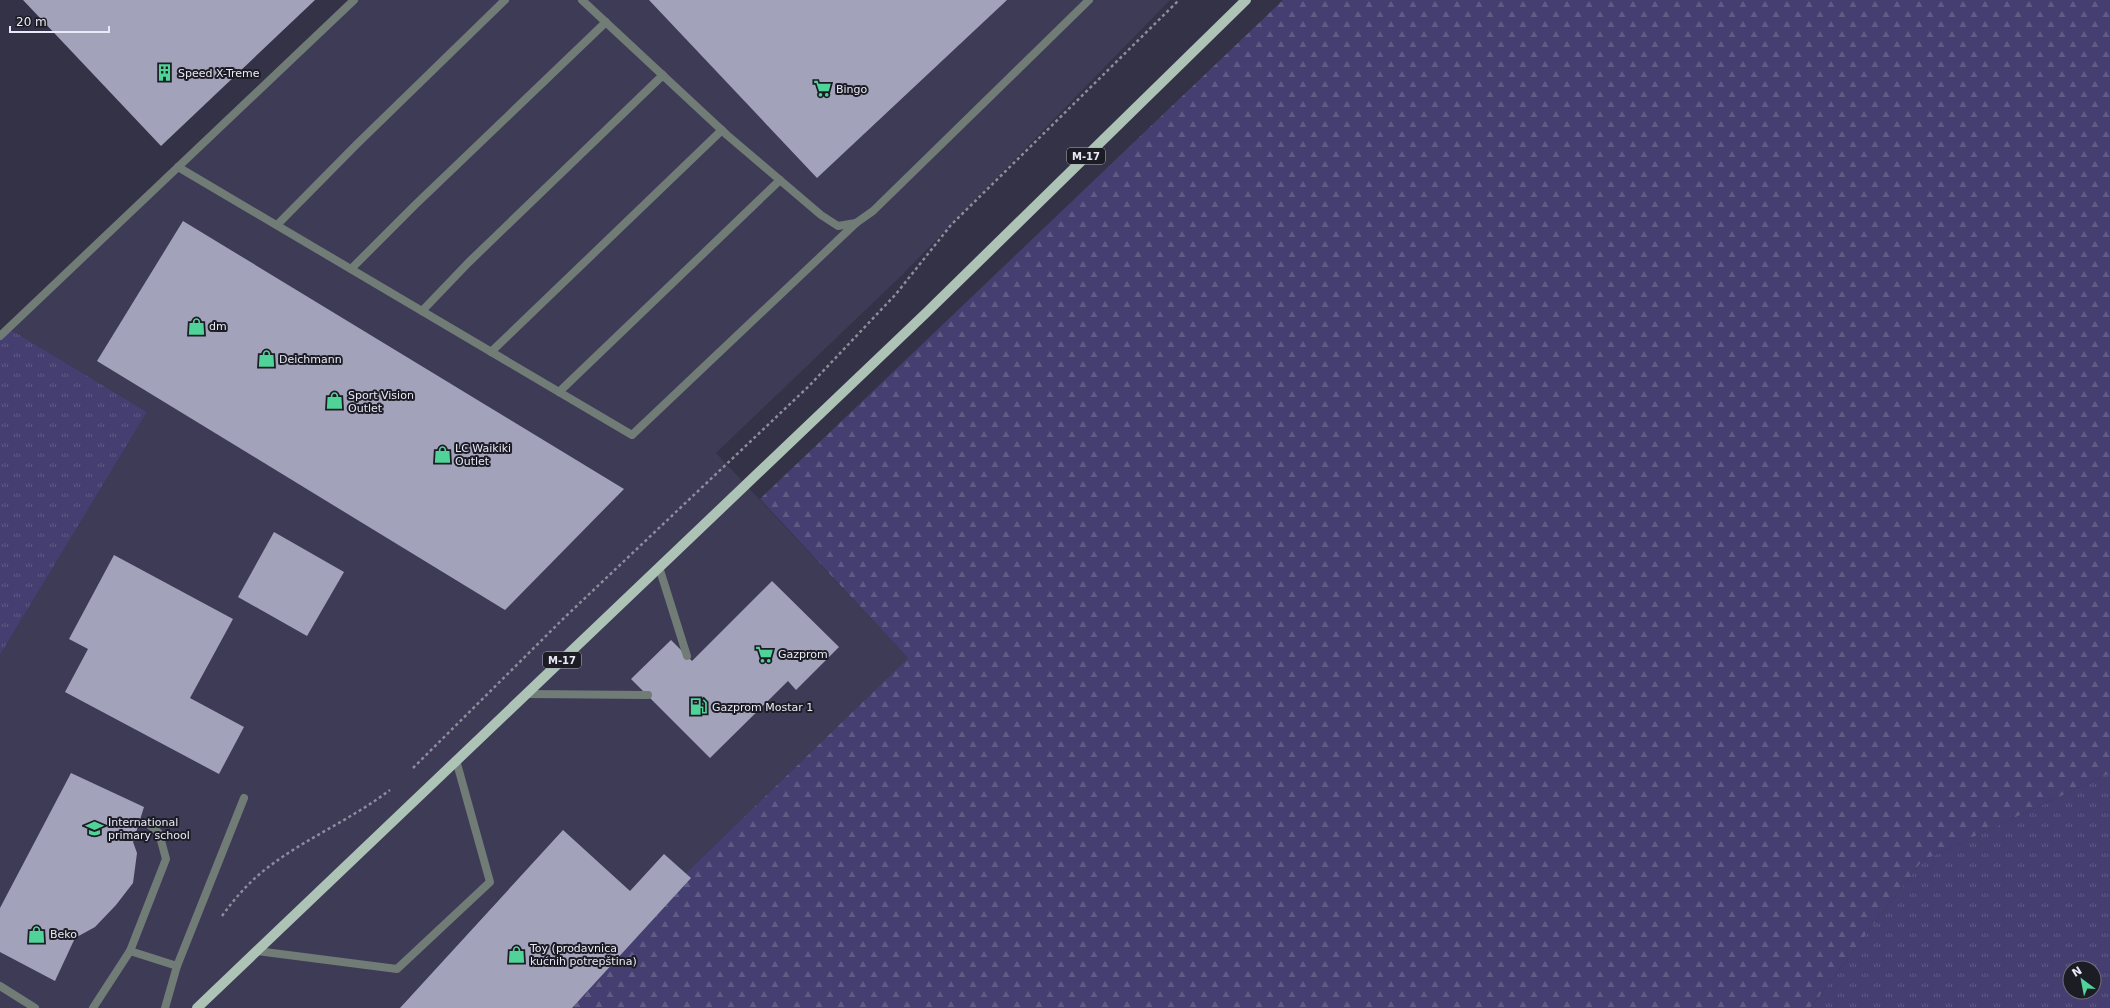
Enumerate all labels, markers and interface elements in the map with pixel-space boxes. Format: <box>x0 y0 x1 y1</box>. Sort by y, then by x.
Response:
scale bar <box>10 8 109 34</box>
text: 20 m <box>16 15 47 29</box>
building icon: Speed X-Treme <box>155 63 175 83</box>
place label: Speed X-Treme <box>178 67 260 80</box>
supermarket icon: Bingo <box>813 79 833 99</box>
place label: Bingo <box>836 83 868 96</box>
road number: M-17 <box>1067 148 1105 164</box>
shop icon: dm <box>186 316 206 336</box>
place label: dm <box>209 320 227 333</box>
shop icon: Deichmann <box>256 349 276 369</box>
place label: Deichmann <box>279 353 342 366</box>
place label: Sport Vision Outlet <box>348 389 414 415</box>
shop icon: Sport Vision Outlet <box>325 391 345 411</box>
place label: LC Waikiki Outlet <box>455 442 511 468</box>
shop icon: LC Waikiki Outlet <box>432 444 452 464</box>
supermarket icon: Gazprom <box>755 644 775 664</box>
place label: Gazprom <box>778 648 828 661</box>
road number: M-17 <box>543 652 581 668</box>
fuel station icon: Gazprom Mostar 1 <box>689 697 709 717</box>
place label: Gazprom Mostar 1 <box>712 701 813 714</box>
place label: International primary school <box>108 816 190 842</box>
school or university icon: International primary school <box>85 818 105 838</box>
shop icon: Beko <box>27 924 47 944</box>
place label: Beko <box>50 928 77 941</box>
place label: Toy (prodavnica kućnih potrepština) <box>529 942 637 968</box>
shop icon: Toy (prodavnica kućnih potrepština) <box>507 944 527 964</box>
north arrow <box>2062 960 2102 1000</box>
text: N <box>2070 964 2084 980</box>

